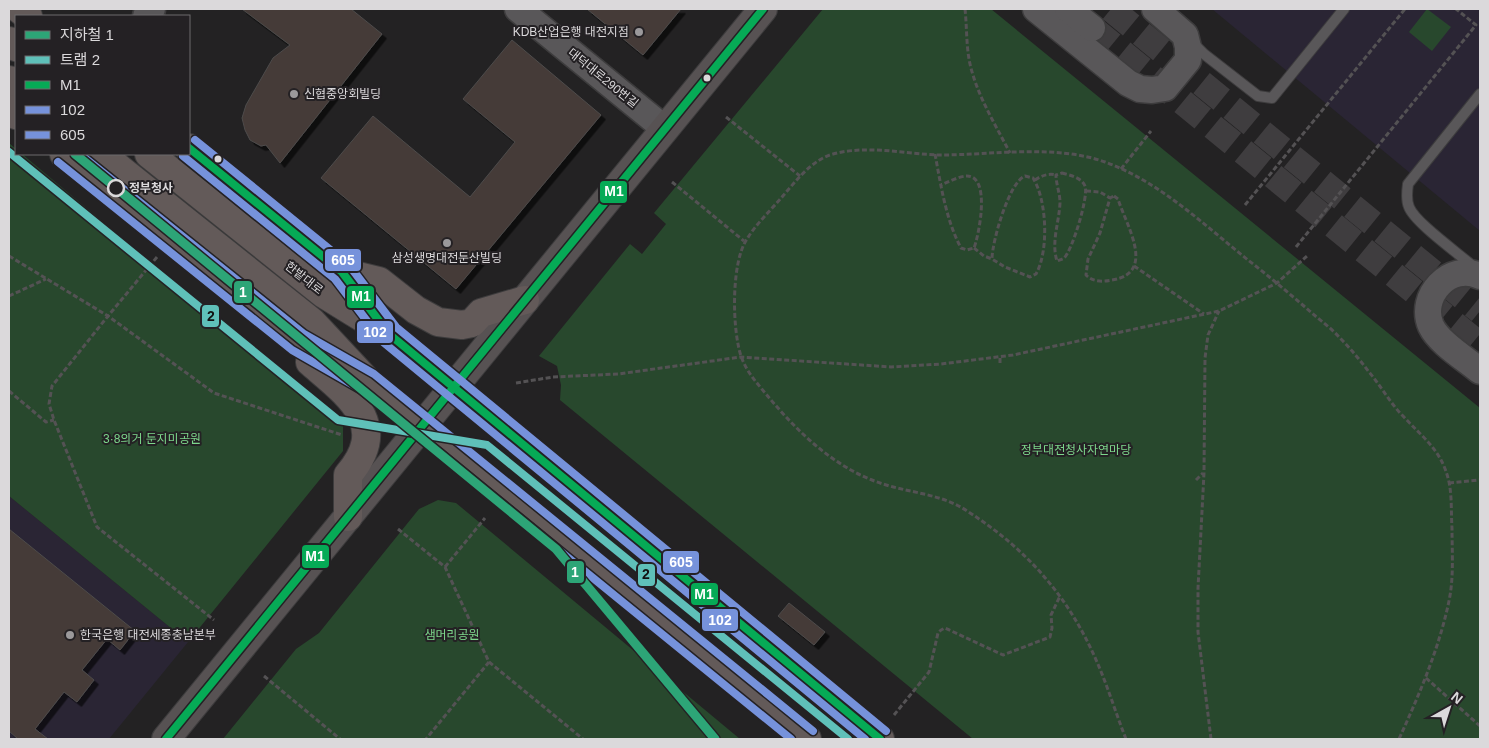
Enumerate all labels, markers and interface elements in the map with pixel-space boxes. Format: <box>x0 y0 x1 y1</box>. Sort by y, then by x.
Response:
legend <box>15 15 190 155</box>
place label: KDB산업은행 대전지점 <box>513 25 629 39</box>
text: 지하철 1 <box>60 26 114 43</box>
marker: KDB산업은행 대전지점 <box>633 26 645 38</box>
street label: 대덕대로290번길 <box>565 45 641 111</box>
text: 트램 2 <box>60 51 100 68</box>
unlabelled marker <box>702 73 712 83</box>
text: M1 <box>60 76 81 93</box>
place label: 신협중앙회빌딩 <box>304 87 381 101</box>
marker: 신협중앙회빌딩 <box>288 88 300 100</box>
text: 102 <box>60 101 85 118</box>
text: 605 <box>60 126 85 143</box>
unlabelled marker <box>213 154 223 164</box>
marker: 정부청사 <box>107 179 125 197</box>
line badge: M1 <box>599 180 628 204</box>
place label: 정부청사 <box>129 181 173 195</box>
text: M1 <box>604 183 624 199</box>
marker: 삼성생명대전둔산빌딩 <box>441 237 453 249</box>
line badge: 605 <box>324 248 362 272</box>
place label: 삼성생명대전둔산빌딩 <box>392 251 502 265</box>
text: 605 <box>331 252 355 268</box>
street label: 한밭대로 <box>282 259 326 297</box>
line badge: 1 <box>233 280 253 304</box>
text: 1 <box>239 284 247 300</box>
line badge: M1 <box>346 285 375 309</box>
text: M1 <box>351 288 371 304</box>
line badge: 2 <box>201 304 220 328</box>
text: 2 <box>207 308 215 324</box>
line badge: 102 <box>356 320 394 344</box>
text: 102 <box>363 324 387 340</box>
park label: 3·8의거 둔지미공원 <box>103 432 201 446</box>
park label: 정부대전청사자연마당 <box>1021 443 1131 457</box>
line badge: M1 <box>301 544 330 569</box>
text: M1 <box>305 548 325 564</box>
line badge: 605 <box>662 550 700 574</box>
text: 605 <box>669 554 693 570</box>
line badge: 1 <box>566 560 585 584</box>
line badge: 2 <box>637 563 656 587</box>
text: 1 <box>571 564 579 580</box>
text: 2 <box>642 566 650 582</box>
line badge: M1 <box>690 582 719 606</box>
text: M1 <box>694 586 714 602</box>
line badge: 102 <box>701 608 739 632</box>
text: 102 <box>708 612 732 628</box>
place label: 한국은행 대전세종충남본부 <box>80 628 216 642</box>
park label: 샘머리공원 <box>424 628 480 642</box>
marker: 한국은행 대전세종충남본부 <box>64 629 76 641</box>
north arrow <box>1424 683 1474 733</box>
text: N <box>1448 688 1466 707</box>

